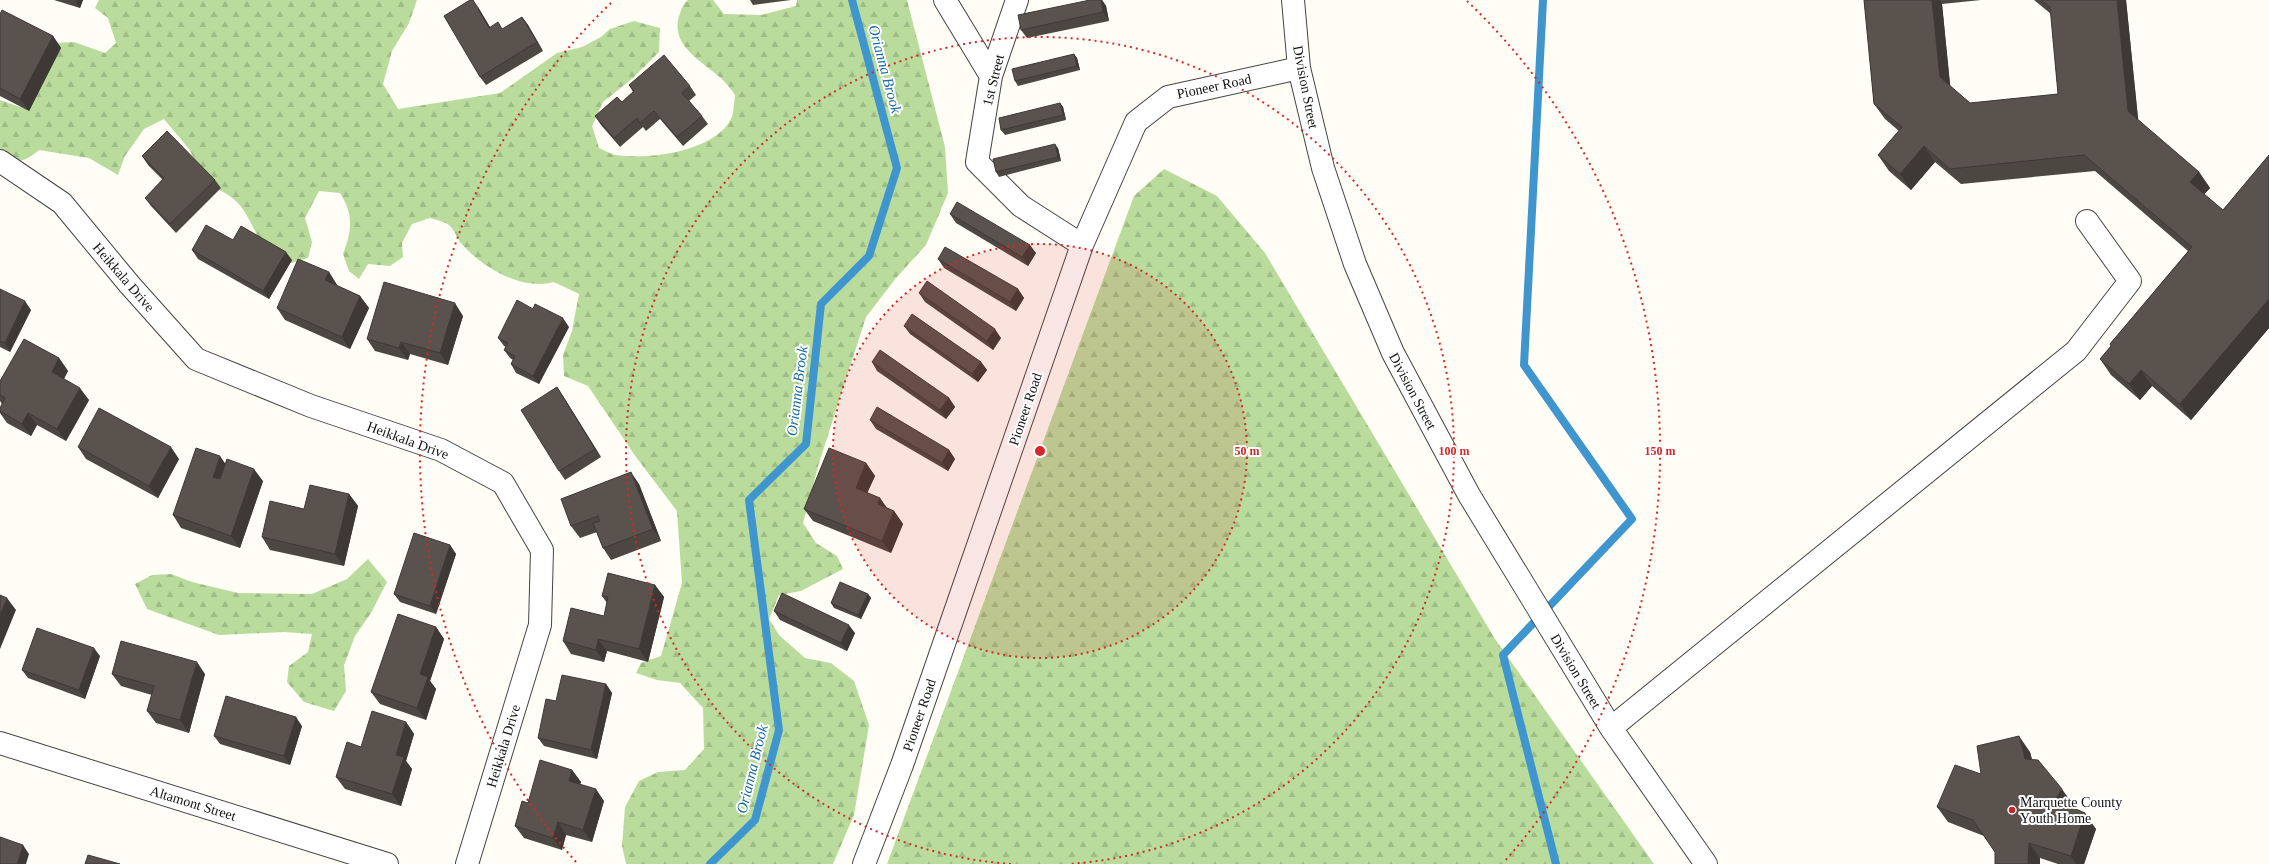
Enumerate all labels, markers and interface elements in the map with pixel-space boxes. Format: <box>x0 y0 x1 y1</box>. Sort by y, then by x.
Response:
water label: Orianna Brook <box>866 23 905 115</box>
street label: Division Street <box>1290 44 1321 130</box>
street label: 1st Street <box>980 53 1007 107</box>
street label: Pioneer Road <box>1175 71 1253 102</box>
street label: Heikkala Drive <box>90 240 157 315</box>
water label: Orianna Brook <box>784 345 811 437</box>
street label: Division Street <box>1386 350 1439 432</box>
street label: Pioneer Road <box>1006 371 1045 447</box>
street label: Heikkala Drive <box>365 419 451 462</box>
centre of rings <box>1033 444 1047 458</box>
text: 50 m <box>1235 444 1260 458</box>
text: 100 m <box>1439 444 1470 458</box>
text: 150 m <box>1645 444 1676 458</box>
street label: Division Street <box>1547 631 1604 711</box>
street label: Pioneer Road <box>900 677 939 753</box>
street label: Heikkala Drive <box>484 703 523 789</box>
water label: Orianna Brook <box>733 723 771 815</box>
street label: Altamont Street <box>148 783 238 824</box>
place label: Marquette County Youth Home <box>2020 795 2122 826</box>
marker: Marquette County Youth Home <box>2007 805 2017 815</box>

